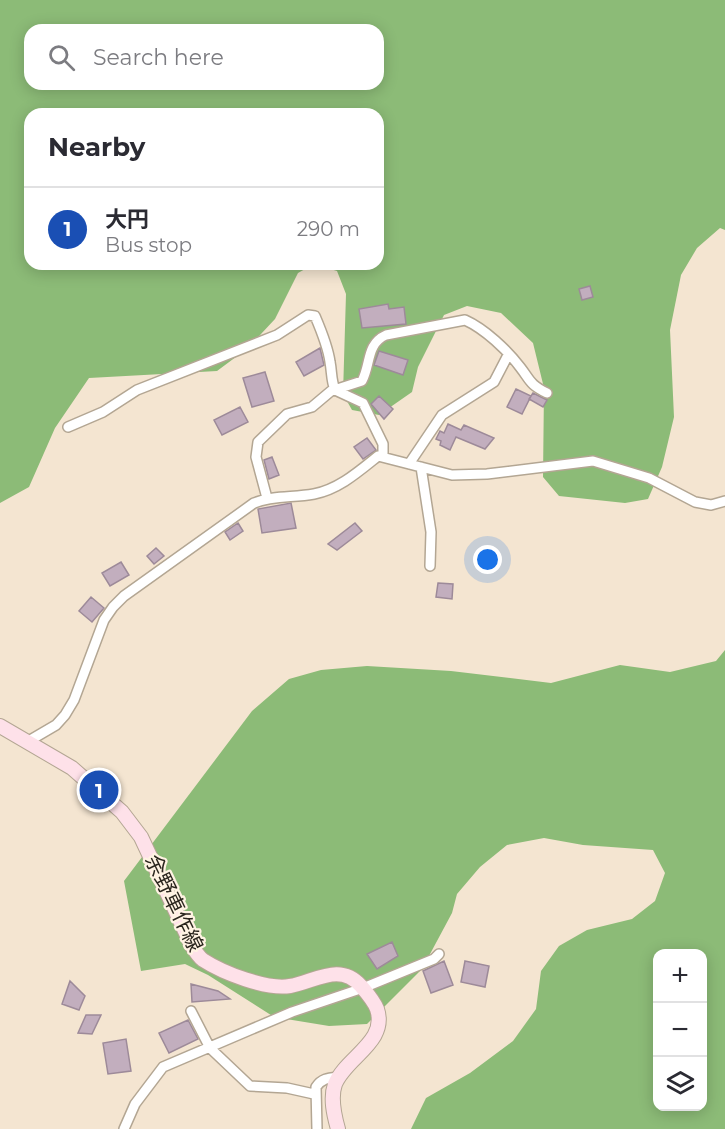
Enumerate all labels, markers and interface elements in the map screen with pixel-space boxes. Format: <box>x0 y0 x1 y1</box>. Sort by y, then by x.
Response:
search box <box>24 24 384 90</box>
icon: search <box>45 41 78 74</box>
text: Search here <box>93 44 224 71</box>
text: Nearby <box>48 131 145 163</box>
text: 大円 <box>105 206 149 233</box>
text: 1 <box>64 217 71 241</box>
text: 290 m <box>297 217 360 241</box>
text: Bus stop <box>105 233 192 257</box>
your location <box>473 545 502 574</box>
pin: 1 <box>80 768 118 812</box>
street label: 余野車作線 <box>140 850 209 955</box>
map controls <box>653 949 707 1111</box>
button: + <box>653 949 707 1003</box>
button: − <box>653 1003 707 1057</box>
button: layers <box>653 1057 707 1111</box>

